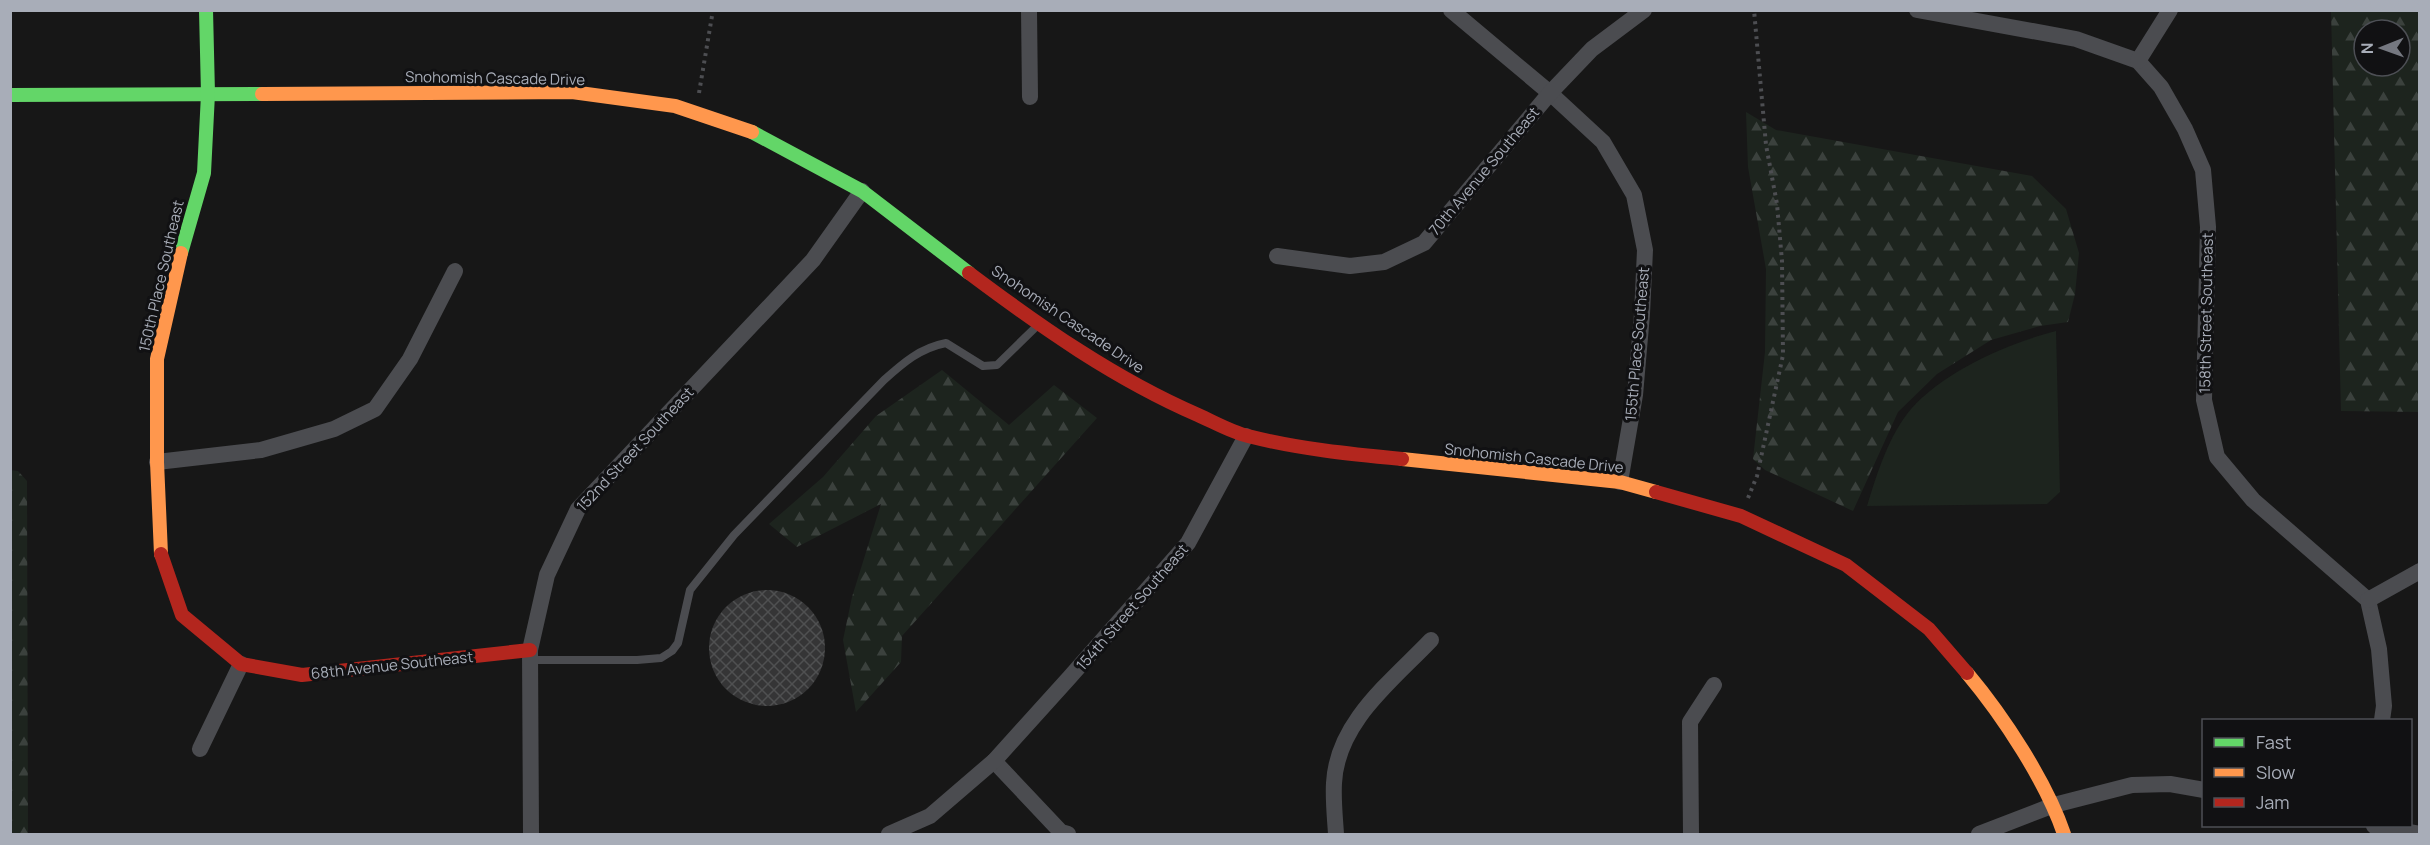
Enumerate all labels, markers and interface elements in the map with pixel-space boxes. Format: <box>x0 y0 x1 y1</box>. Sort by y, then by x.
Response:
north arrow <box>2352 18 2412 78</box>
text: N <box>2356 42 2378 54</box>
street label: Snohomish Cascade Drive <box>405 66 585 90</box>
street label: 70th Avenue Southeast <box>1424 102 1544 240</box>
street label: 150th Place Southeast <box>133 198 189 354</box>
street label: 158th Street Southeast <box>2194 232 2218 394</box>
street label: Snohomish Cascade Drive <box>988 260 1149 378</box>
street label: 155th Place Southeast <box>1620 266 1654 422</box>
street label: 152nd Street Southeast <box>572 382 698 516</box>
street label: Snohomish Cascade Drive <box>1443 438 1625 478</box>
street label: 154th Street Southeast <box>1071 539 1193 675</box>
street label: 68th Avenue Southeast <box>310 646 474 684</box>
legend <box>2202 719 2412 827</box>
text: Fast <box>2256 730 2291 754</box>
text: Slow <box>2256 760 2296 784</box>
text: Jam <box>2256 790 2290 814</box>

